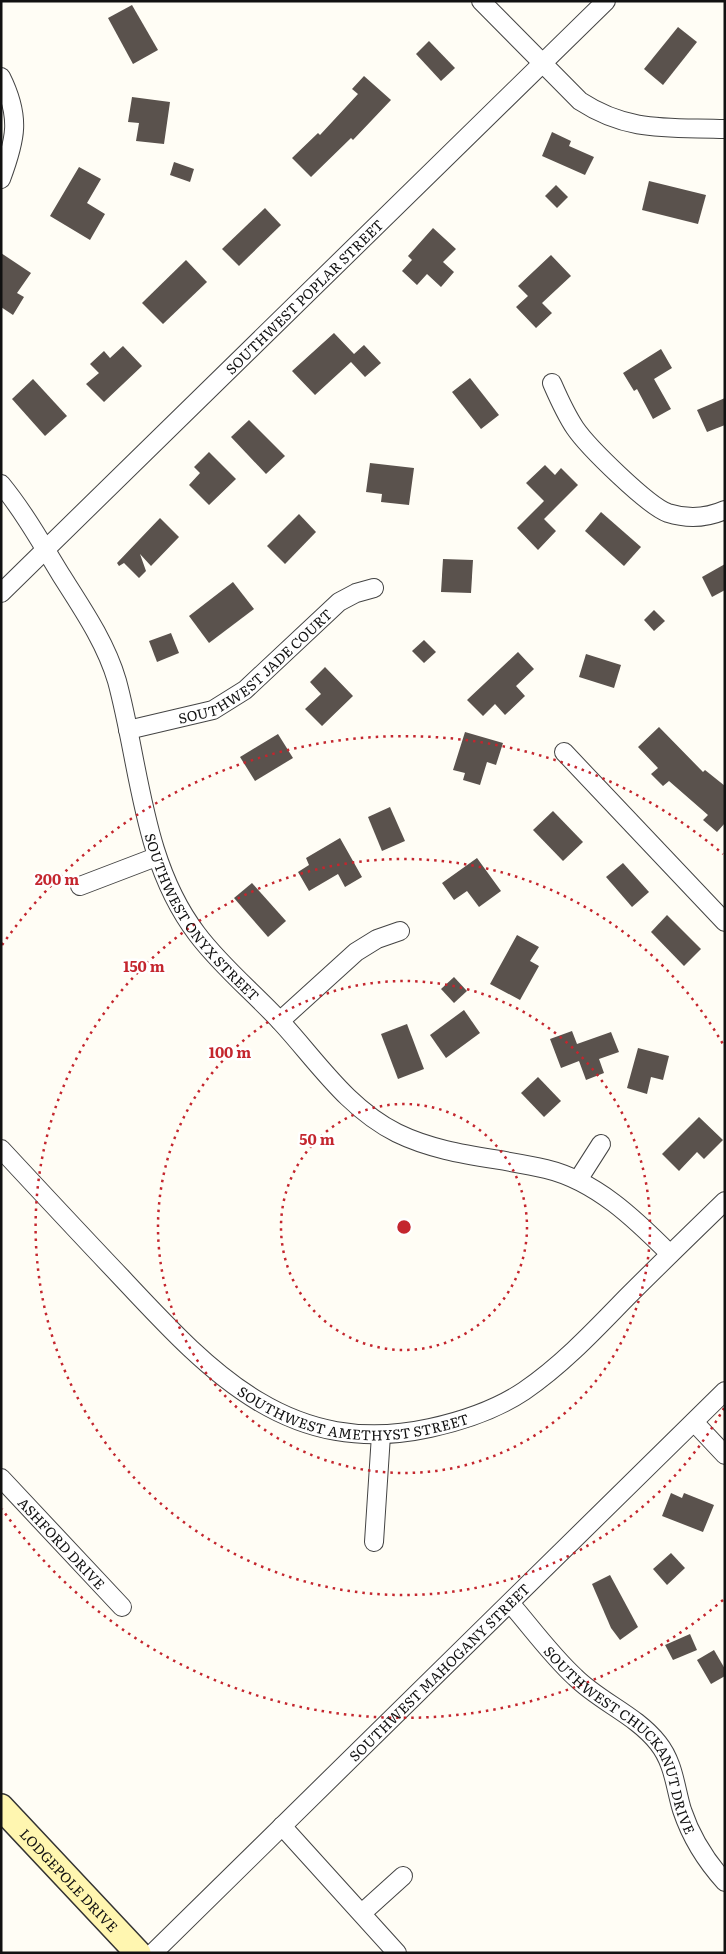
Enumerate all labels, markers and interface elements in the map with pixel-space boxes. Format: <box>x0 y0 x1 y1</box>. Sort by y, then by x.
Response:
street label: SOUTHWEST POPLAR STREET <box>221 214 388 378</box>
street label: SOUTHWEST JADE COURT <box>176 604 336 728</box>
street label: SOUTHWEST ONYX STREET <box>141 831 264 1005</box>
text: 200 m <box>35 867 79 890</box>
text: 150 m <box>123 954 165 977</box>
text: 100 m <box>209 1040 251 1063</box>
text: 50 m <box>299 1127 335 1150</box>
centre of rings <box>395 1218 413 1236</box>
street label: SOUTHWEST AMETHYST STREET <box>234 1381 471 1444</box>
street label: ASHFORD DRIVE <box>14 1493 110 1593</box>
street label: SOUTHWEST MAHOGANY STREET <box>344 1578 534 1765</box>
street label: SOUTHWEST CHUCKANUT DRIVE <box>540 1641 701 1837</box>
street label: LODGEPOLE DRIVE <box>16 1824 123 1936</box>

